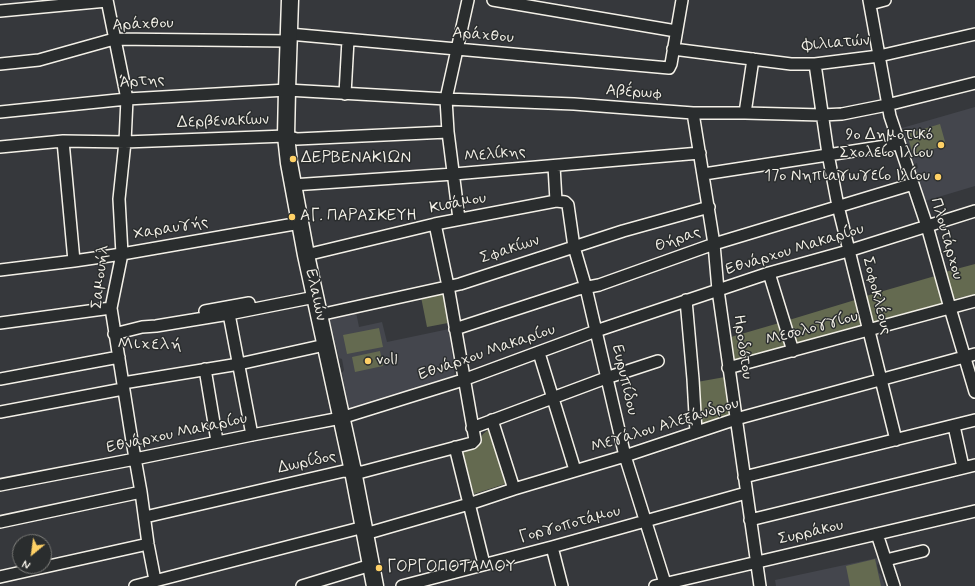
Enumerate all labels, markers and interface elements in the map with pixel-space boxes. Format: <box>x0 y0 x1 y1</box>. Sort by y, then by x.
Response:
street label: Αράχθου <box>112 14 174 36</box>
street label: Αράχθου <box>452 24 514 48</box>
street label: Φιλιατών <box>801 31 871 57</box>
street label: Άρτης <box>119 71 165 93</box>
street label: Αβέρωφ <box>605 81 663 105</box>
street label: Δερβενακίων <box>177 111 269 133</box>
place label: 9ο Δημοτικό Σχολείο Ιλίου <box>840 126 933 164</box>
marker: 9ο Δημοτικό Σχολείο Ιλίου <box>936 140 946 150</box>
street label: Μελίκης <box>463 143 527 167</box>
place label: ΔΕΡΒΕΝΑΚΙΩΝ <box>301 149 411 169</box>
marker: ΔΕΡΒΕΝΑΚΙΩΝ <box>288 154 298 164</box>
place label: 17ο Νηπιαγωγείο Ιλίου <box>764 167 930 187</box>
marker: 17ο Νηπιαγωγείο Ιλίου <box>933 172 943 182</box>
street label: Κισάμου <box>428 189 488 219</box>
street label: Πλουτάρχου <box>925 196 967 282</box>
place label: ΑΓ. ΠΑΡΑΣΚΕΥΗ <box>300 207 417 227</box>
marker: ΑΓ. ΠΑΡΑΣΚΕΥΗ <box>287 212 297 222</box>
street label: Χαραυγής <box>132 213 210 245</box>
street label: Εθνάρχου Μακαρίου <box>724 220 866 280</box>
street label: Θήρας <box>652 223 704 257</box>
street label: Σφακίων <box>478 231 542 269</box>
street label: Σαμουήλ <box>88 244 114 310</box>
street label: Σοφοκλέους <box>857 255 895 337</box>
street label: Ελαιών <box>300 267 330 323</box>
street label: Μεσολογγίου <box>764 307 860 351</box>
street label: Ηροδότου <box>728 314 756 380</box>
street label: Εθνάρχου Μακαρίου <box>416 321 558 385</box>
district label: Μιχελή <box>117 335 183 355</box>
street label: Ευρυπίδου <box>607 343 641 417</box>
place label: voll <box>376 351 397 371</box>
marker: voll <box>363 356 373 366</box>
street label: Μεγάλου Αλεξάνδρου <box>589 394 741 458</box>
street label: Εθνάρχου Μακαρίου <box>105 410 249 458</box>
street label: Δωρίδος <box>276 447 338 479</box>
street label: Γοργοποτάμου <box>517 502 623 548</box>
street label: Συρράκου <box>776 516 846 550</box>
north arrow <box>12 534 52 574</box>
text: N <box>20 556 33 572</box>
place label: ΓΟΡΓΟΠΟΤΑΜΟΥ <box>387 558 516 578</box>
marker: ΓΟΡΓΟΠΟΤΑΜΟΥ <box>374 563 384 573</box>

